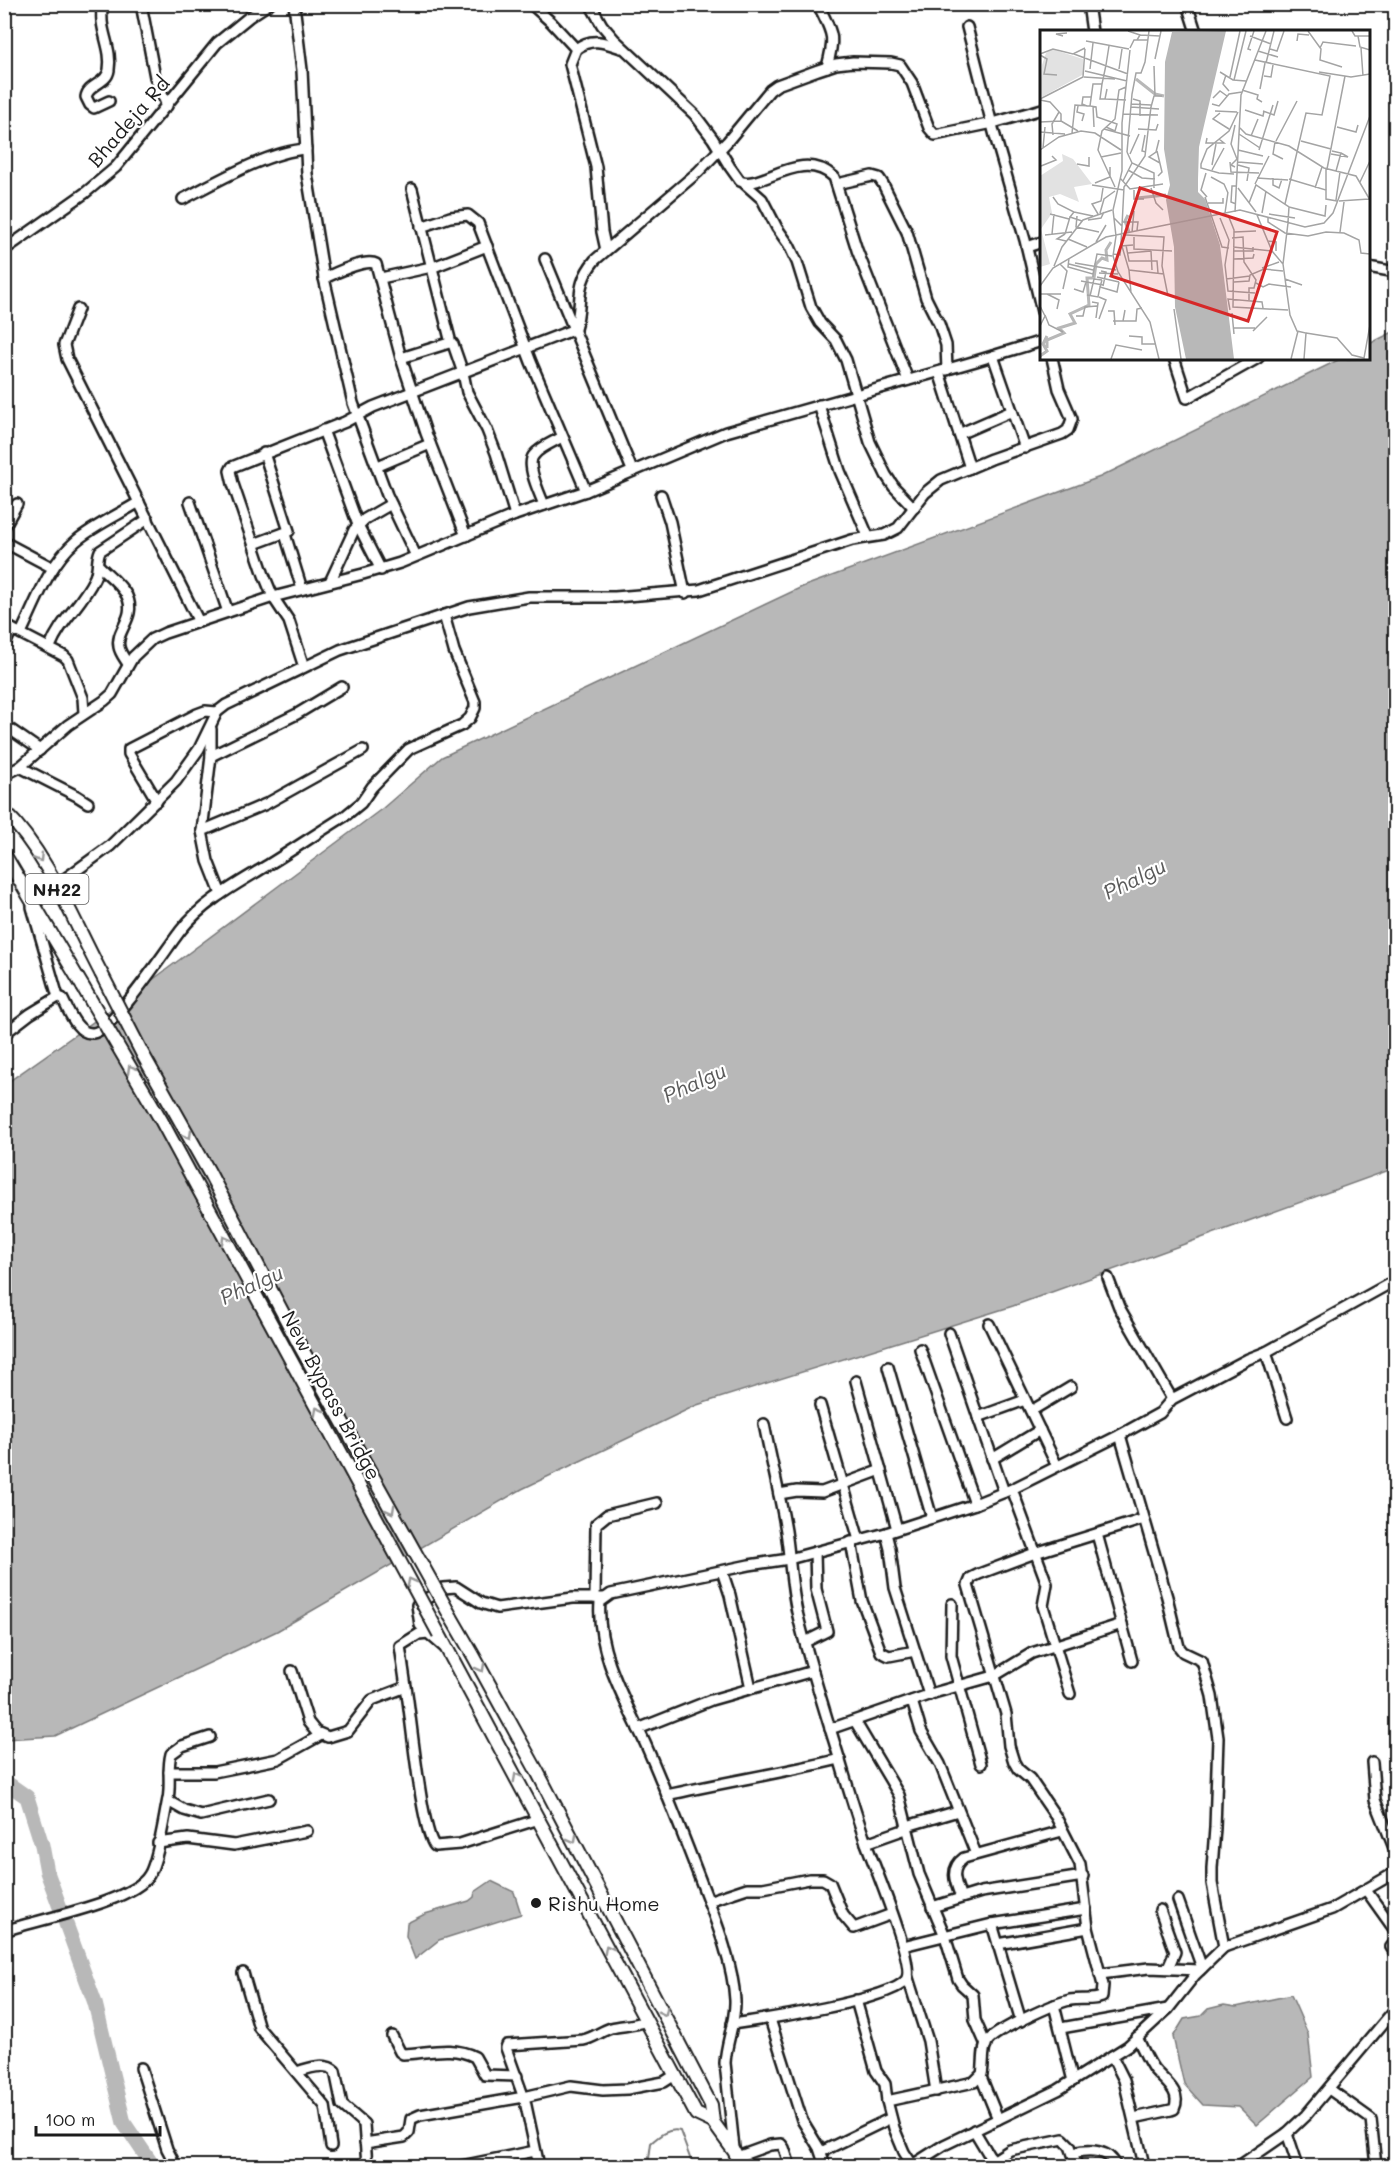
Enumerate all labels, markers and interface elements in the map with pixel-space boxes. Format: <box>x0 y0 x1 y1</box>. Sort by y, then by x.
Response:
inset map <box>1040 30 1370 360</box>
street label: Bhadeja Rd <box>81 70 175 172</box>
water label: Phalgu <box>1098 851 1170 905</box>
one-way arrow <box>32 852 44 862</box>
road number: NH22 <box>26 874 88 904</box>
water label: Phalgu <box>658 1056 730 1108</box>
one-way arrow <box>126 1065 138 1075</box>
one-way arrow <box>181 1129 192 1139</box>
one-way arrow <box>221 1235 232 1246</box>
water label: Phalgu <box>215 1258 287 1310</box>
street label: New Bypass Bridge <box>276 1306 388 1484</box>
one-way arrow <box>314 1407 325 1417</box>
one-way arrow <box>384 1504 395 1514</box>
one-way arrow <box>407 1578 418 1589</box>
one-way arrow <box>473 1662 485 1672</box>
one-way arrow <box>513 1773 524 1783</box>
one-way arrow <box>566 1833 577 1844</box>
place label: Rishu Home <box>548 1890 660 1916</box>
marker: Rishu Home <box>529 1896 543 1910</box>
one-way arrow <box>604 1945 615 1956</box>
one-way arrow <box>657 2006 668 2016</box>
scale bar <box>36 2099 160 2137</box>
text: 100 m <box>45 2107 95 2131</box>

